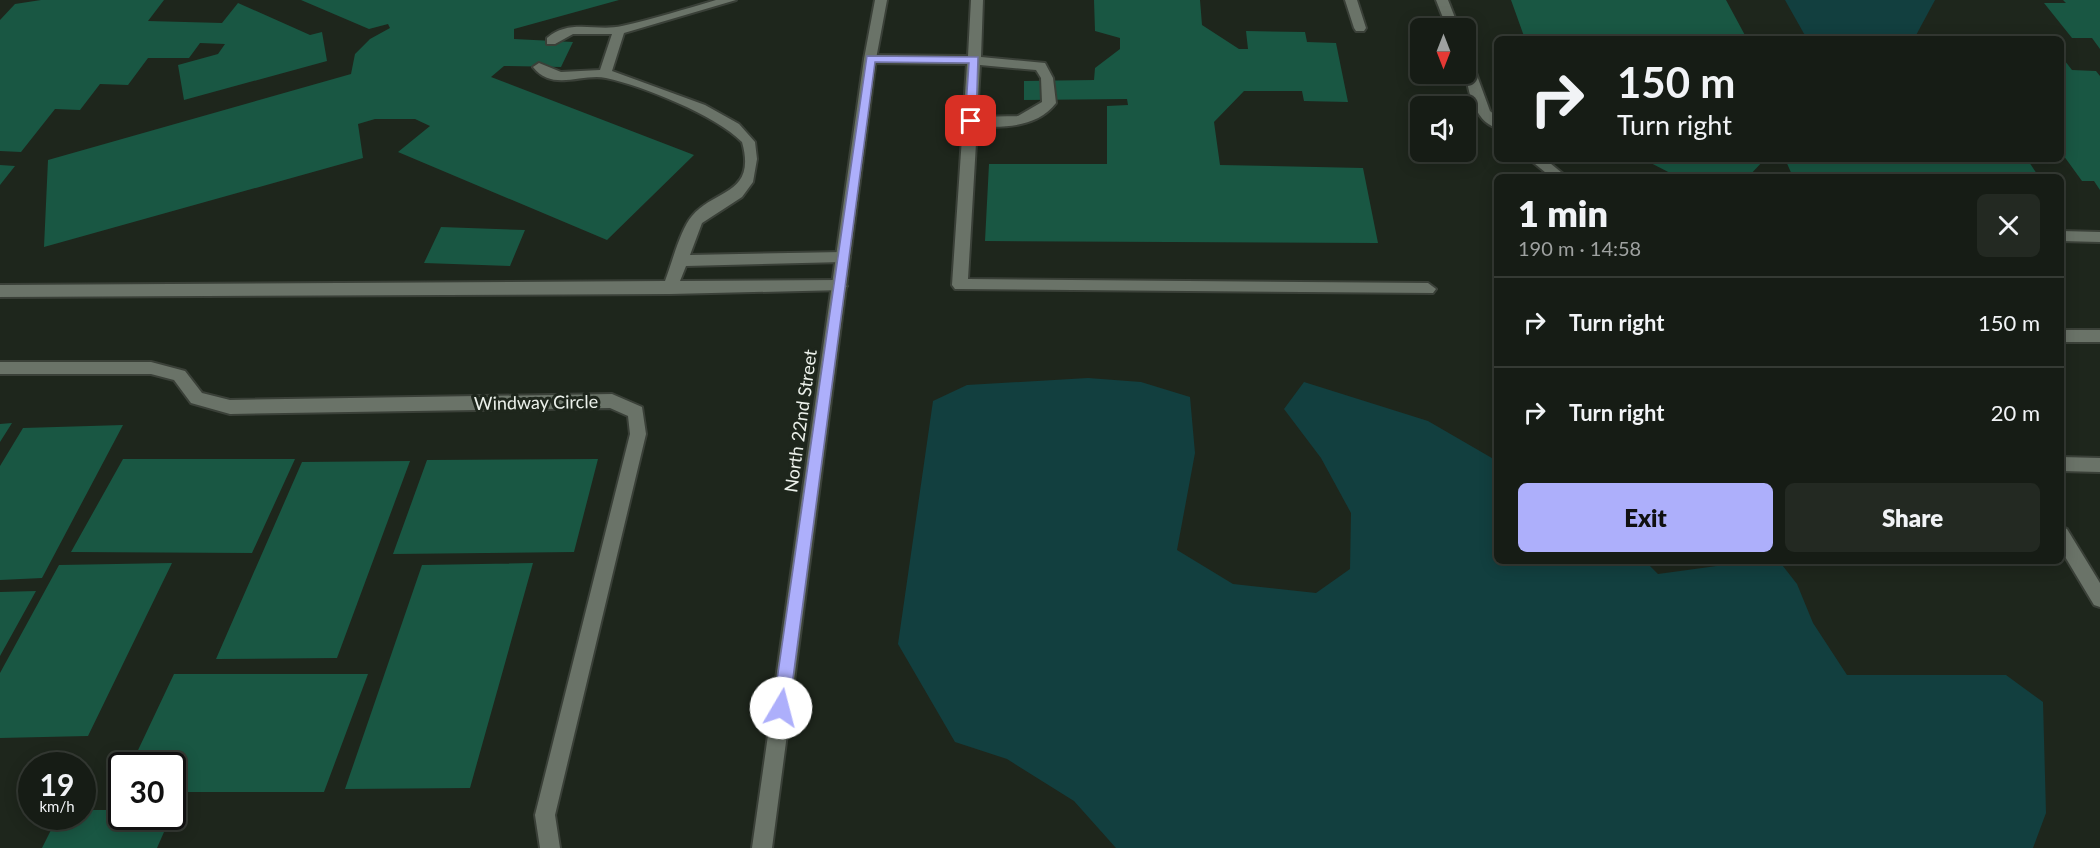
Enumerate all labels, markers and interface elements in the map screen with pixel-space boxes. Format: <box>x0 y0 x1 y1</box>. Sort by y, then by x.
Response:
north arrow <box>1410 18 1476 84</box>
map controls <box>1410 18 1476 162</box>
text: 150 m <box>1617 57 1735 107</box>
icon: right <box>1518 60 1596 138</box>
pin <box>945 95 996 146</box>
button: sound <box>1410 96 1476 162</box>
icon: arrive <box>954 104 987 137</box>
text: Turn right <box>1617 108 1732 141</box>
text: 1 min <box>1518 191 1608 235</box>
button: close <box>1977 194 2040 257</box>
text: 190 m · 14:58 <box>1518 236 1641 260</box>
icon: right <box>1518 306 1551 339</box>
text: Turn right <box>1569 309 1664 336</box>
text: 150 m <box>1978 309 2040 336</box>
street label: North 22nd Street <box>779 347 821 494</box>
street label: Windway Circle <box>474 390 598 414</box>
icon: right <box>1518 396 1551 429</box>
text: Turn right <box>1569 399 1664 426</box>
text: 20 m <box>1991 399 2040 426</box>
button: Exit <box>1518 483 1773 552</box>
button: Share <box>1785 483 2040 552</box>
position arrow <box>749 676 813 740</box>
speed limit sign: 30 <box>108 752 186 830</box>
text: 19 <box>40 766 74 802</box>
text: km/h <box>39 797 75 815</box>

